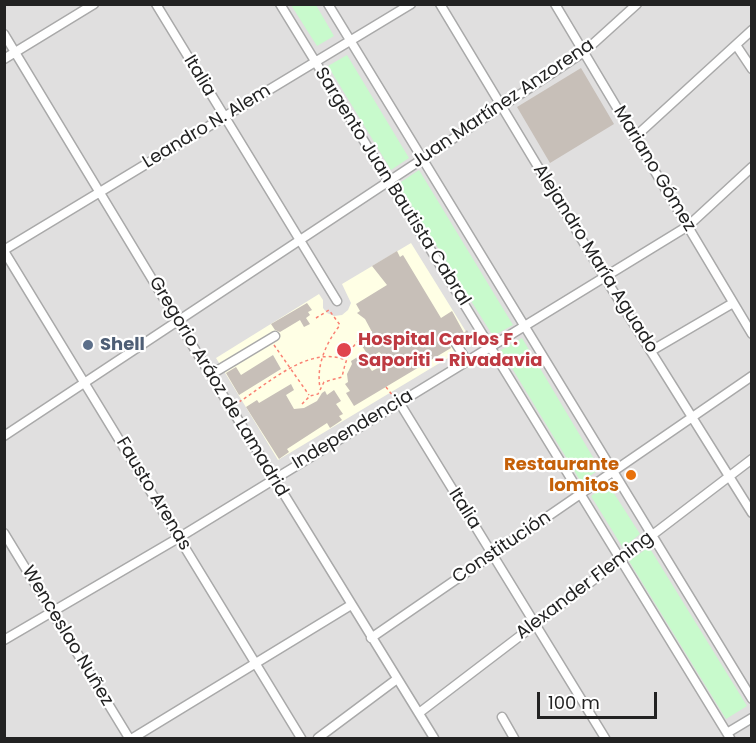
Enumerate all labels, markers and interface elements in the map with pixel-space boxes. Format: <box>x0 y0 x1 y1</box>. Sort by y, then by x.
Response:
street label: Juan Martínez Anzorena <box>408 35 598 173</box>
street label: Italia <box>178 52 220 100</box>
street label: Sargento Juan Bautista Cabral <box>309 64 475 310</box>
street label: Leandro N. Alem <box>139 80 275 174</box>
street label: Mariano Gómez <box>608 102 700 236</box>
street label: Alejandro María Aguado <box>528 161 662 357</box>
street label: Gregorio Aráoz de Lamadrid <box>144 273 292 501</box>
place label: Hospital Carlos F. Saporiti - Rivadavia <box>358 329 542 372</box>
place label: Shell <box>100 334 145 356</box>
marker: Shell <box>81 338 95 352</box>
marker: Hospital Carlos F. Saporiti - Rivadavia <box>335 341 353 359</box>
street label: Independencia <box>289 386 417 474</box>
street label: Fausto Arenas <box>111 434 195 554</box>
place label: Restaurante lomitos <box>504 454 619 496</box>
marker: Restaurante lomitos <box>624 468 638 482</box>
street label: Italia <box>443 485 485 533</box>
street label: Constitución <box>449 507 555 589</box>
street label: Alexander Fleming <box>512 527 658 645</box>
street label: Wenceslao Nuñez <box>17 562 117 710</box>
scale bar <box>540 680 660 718</box>
text: 100 m <box>548 690 600 715</box>

